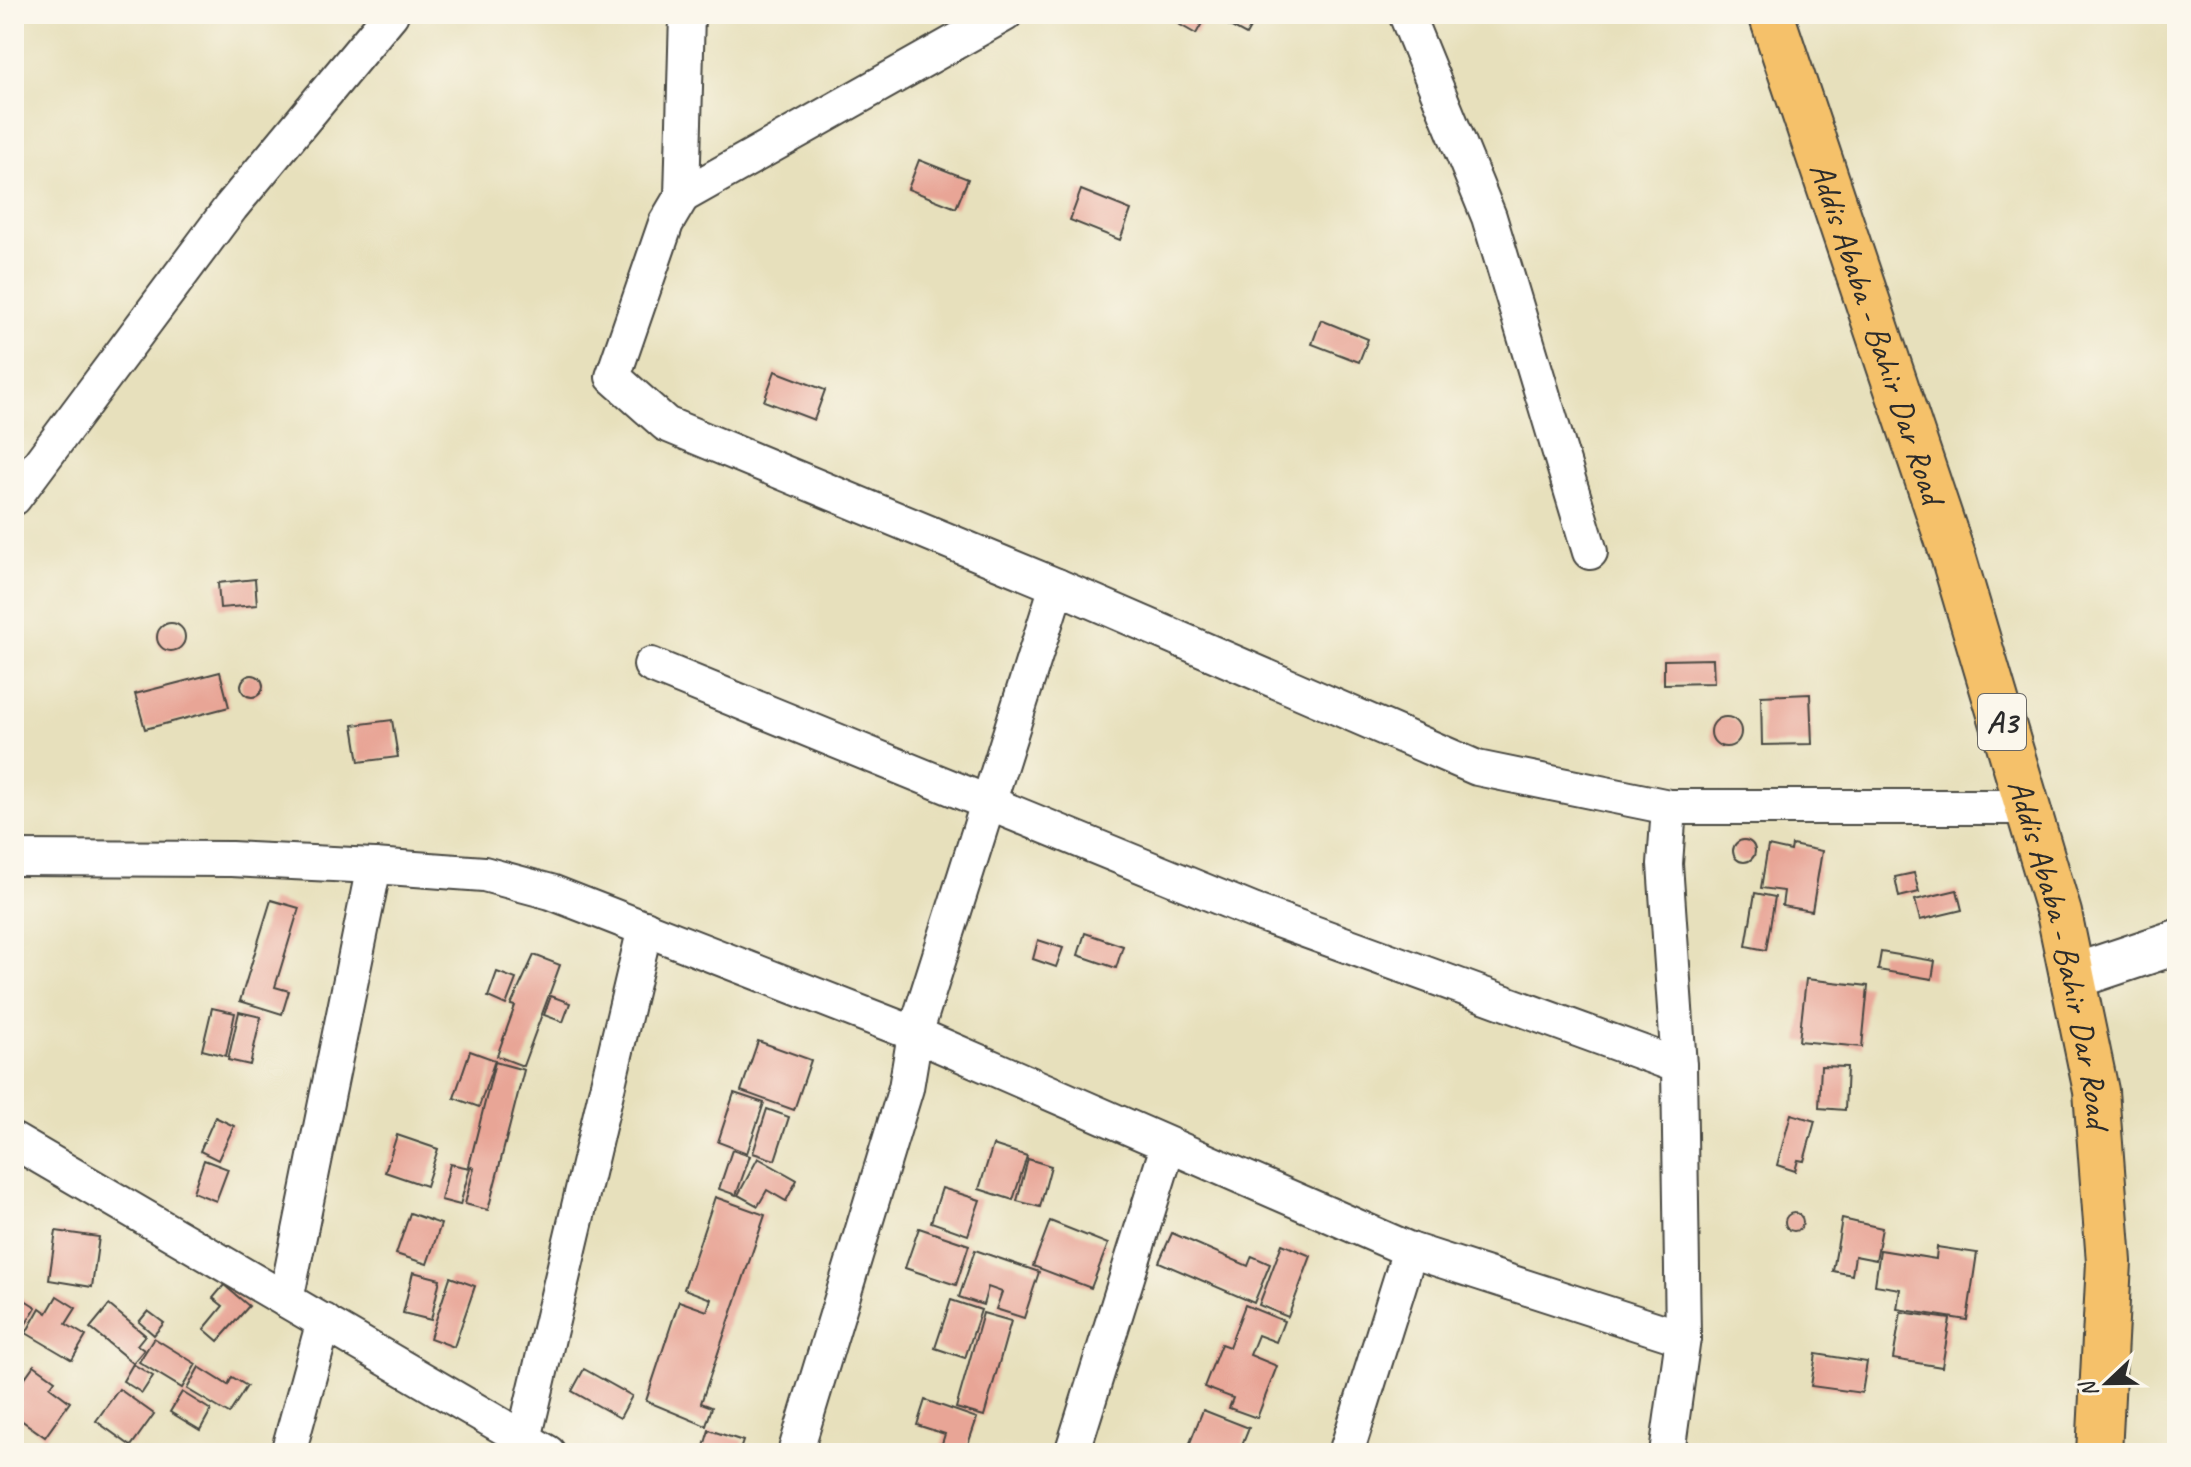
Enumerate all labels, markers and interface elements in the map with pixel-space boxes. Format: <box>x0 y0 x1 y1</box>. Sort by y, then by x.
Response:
street label: Addis Ababa - Bahir Dar Road <box>1800 157 1956 513</box>
road number: A3 <box>1978 694 2026 750</box>
street label: Addis Ababa - Bahir Dar Road <box>1999 774 2120 1134</box>
north arrow <box>2067 1343 2147 1423</box>
text: N <box>2073 1375 2105 1402</box>

